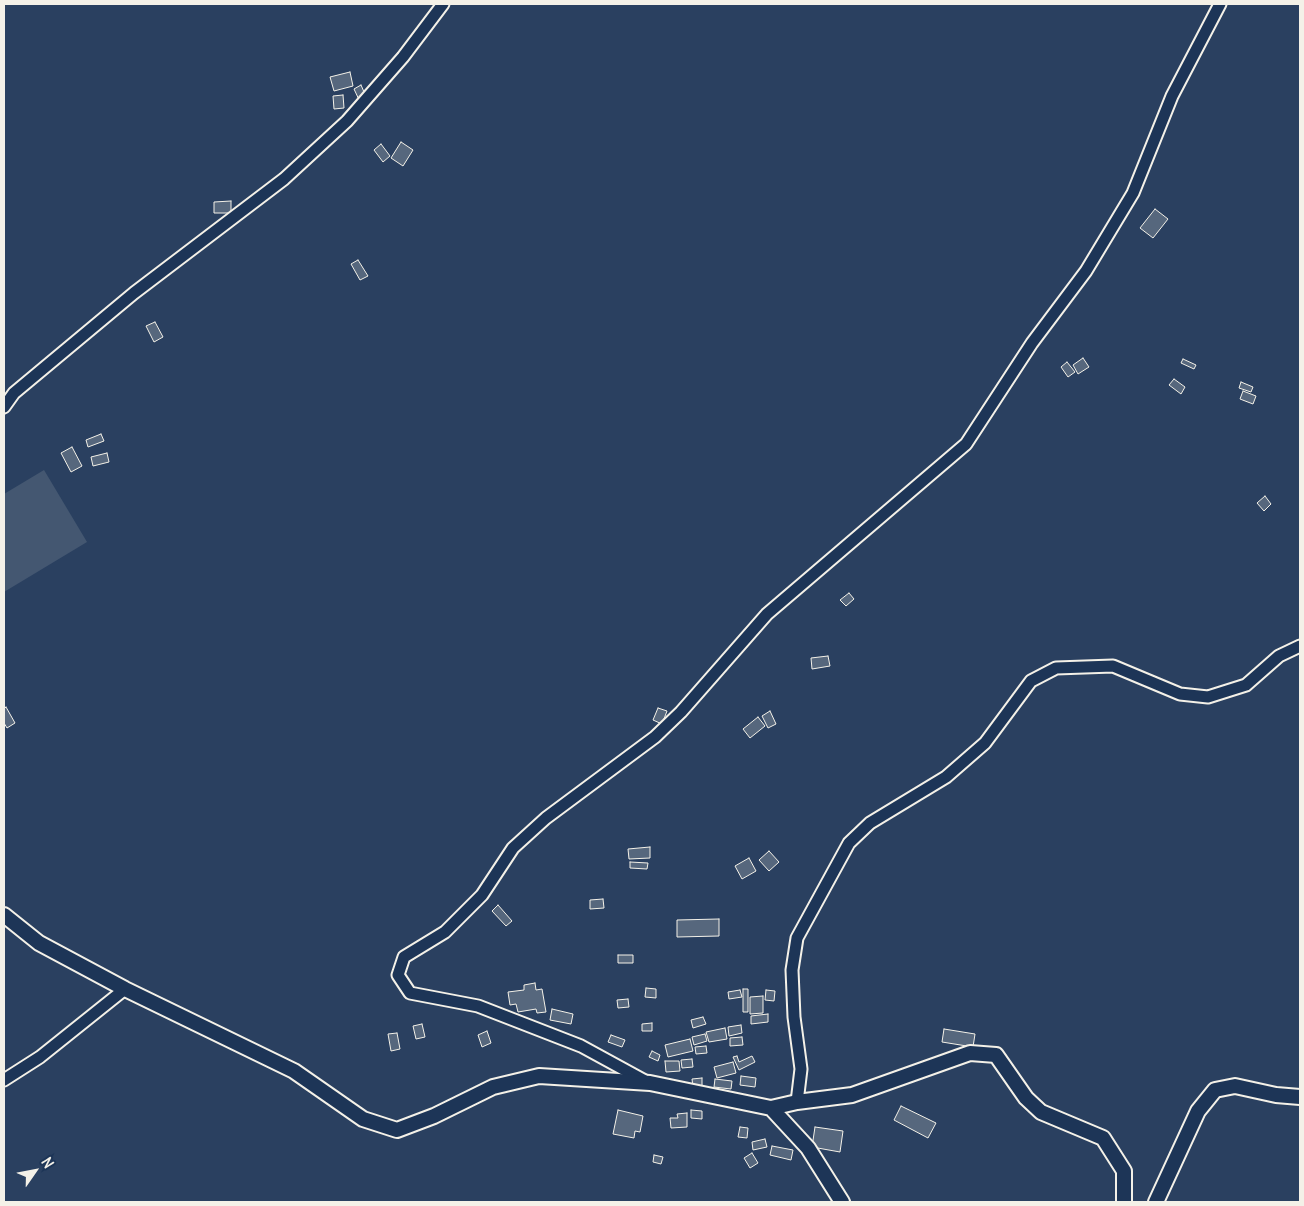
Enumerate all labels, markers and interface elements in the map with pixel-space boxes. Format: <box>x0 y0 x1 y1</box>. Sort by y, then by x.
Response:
north arrow <box>10 1146 60 1196</box>
text: N <box>37 1154 58 1172</box>

